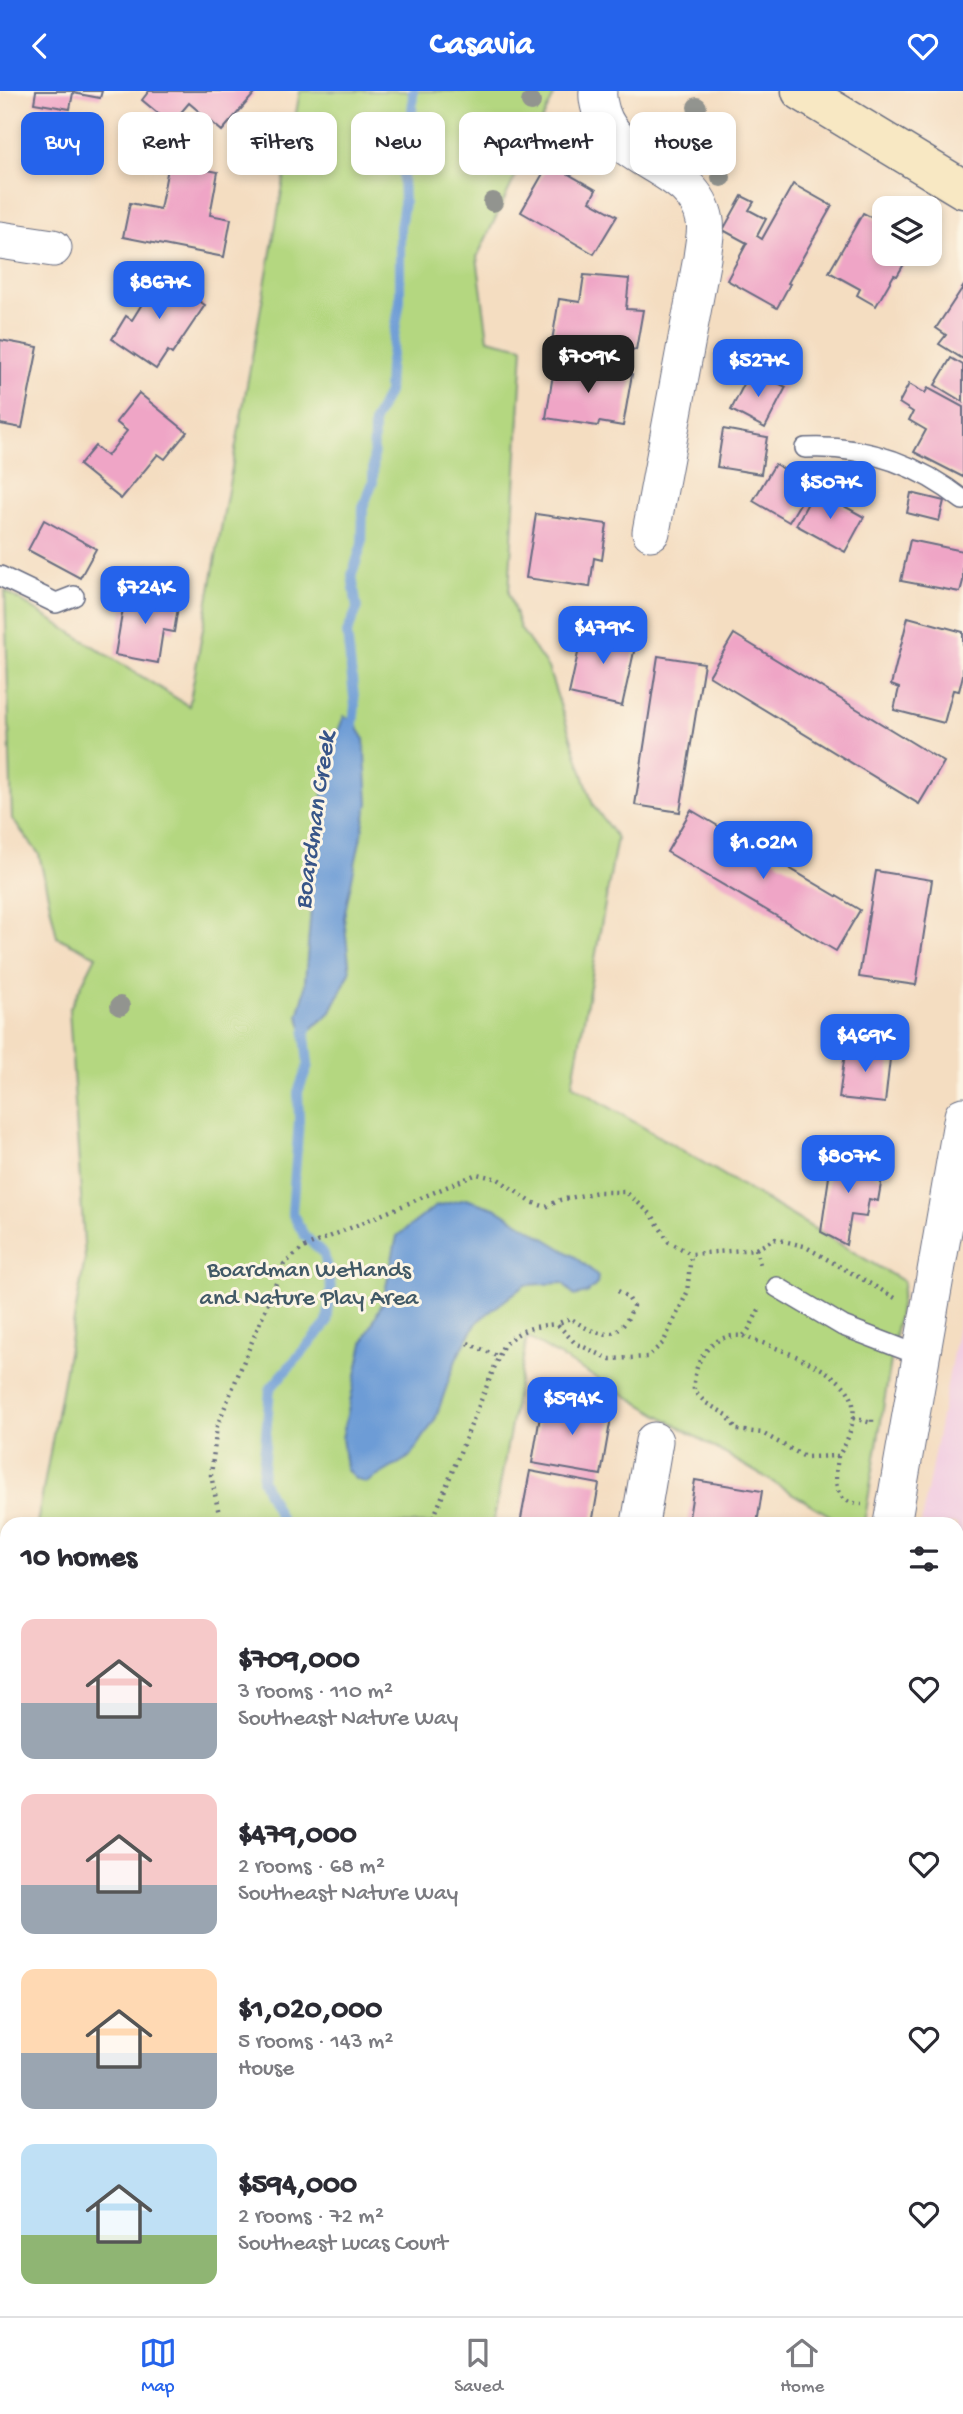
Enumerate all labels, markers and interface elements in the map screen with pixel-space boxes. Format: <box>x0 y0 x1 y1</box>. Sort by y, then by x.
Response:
icon: back <box>21 27 59 65</box>
text: Casavia <box>430 27 533 65</box>
icon: heart <box>904 27 942 65</box>
chip: Buy <box>21 112 104 175</box>
chip: Rent <box>118 112 213 175</box>
chip: Filters <box>227 112 337 175</box>
chip: New <box>351 112 445 175</box>
chip: Apartment <box>459 112 616 175</box>
chip: House <box>630 112 736 175</box>
map controls <box>872 196 942 266</box>
button: layers <box>872 196 942 266</box>
pin: $867K <box>110 261 208 321</box>
text: $867K <box>129 270 189 297</box>
pin: $709K <box>539 335 637 395</box>
pin: $527K <box>709 339 807 399</box>
text: $709K <box>558 344 618 371</box>
text: $527K <box>729 348 787 375</box>
pin: $507K <box>781 461 879 521</box>
text: $507K <box>800 470 860 497</box>
pin: $724K <box>96 567 194 626</box>
text: $724K <box>116 575 174 602</box>
pin: $479K <box>554 607 652 666</box>
text: $479K <box>574 615 632 642</box>
water label: Boardman Creek <box>289 728 345 912</box>
pin: $1.02M <box>706 821 820 881</box>
text: $1.02M <box>729 830 797 857</box>
pin: $469K <box>816 1014 914 1074</box>
text: $469K <box>836 1023 894 1050</box>
pin: $807K <box>799 1135 897 1195</box>
text: $807K <box>818 1144 878 1171</box>
park label: Boardman Wetlands and Nature Play Area <box>200 1257 419 1314</box>
pin: $594K <box>523 1377 621 1437</box>
text: $594K <box>543 1386 601 1413</box>
icon: filters <box>905 1540 943 1578</box>
text: 10 homes <box>21 1542 137 1577</box>
text: $709,000 <box>238 1644 360 1679</box>
icon: home <box>77 1647 161 1731</box>
icon: heart <box>905 1670 943 1708</box>
text: 3 rooms · 110 m² <box>238 1679 393 1706</box>
text: Southeast Nature Way <box>238 1706 458 1733</box>
text: $479,000 <box>238 1819 357 1854</box>
icon: home <box>77 1822 161 1906</box>
icon: heart <box>905 1845 943 1883</box>
text: 2 rooms · 68 m² <box>238 1854 385 1881</box>
text: Southeast Nature Way <box>238 1881 458 1908</box>
text: $1,020,000 <box>238 1994 382 2029</box>
icon: home <box>77 1997 161 2081</box>
icon: heart <box>905 2020 943 2058</box>
text: 5 rooms · 143 m² <box>238 2029 393 2056</box>
text: House <box>238 2056 294 2083</box>
text: $594,000 <box>238 2169 357 2204</box>
icon: home <box>77 2172 161 2256</box>
icon: heart <box>905 2195 943 2233</box>
text: 2 rooms · 72 m² <box>238 2204 384 2231</box>
text: Southeast Lucas Court <box>238 2231 448 2258</box>
tab: Map <box>139 2334 177 2399</box>
tab: Saved <box>454 2334 503 2399</box>
tab: Home <box>780 2334 824 2399</box>

